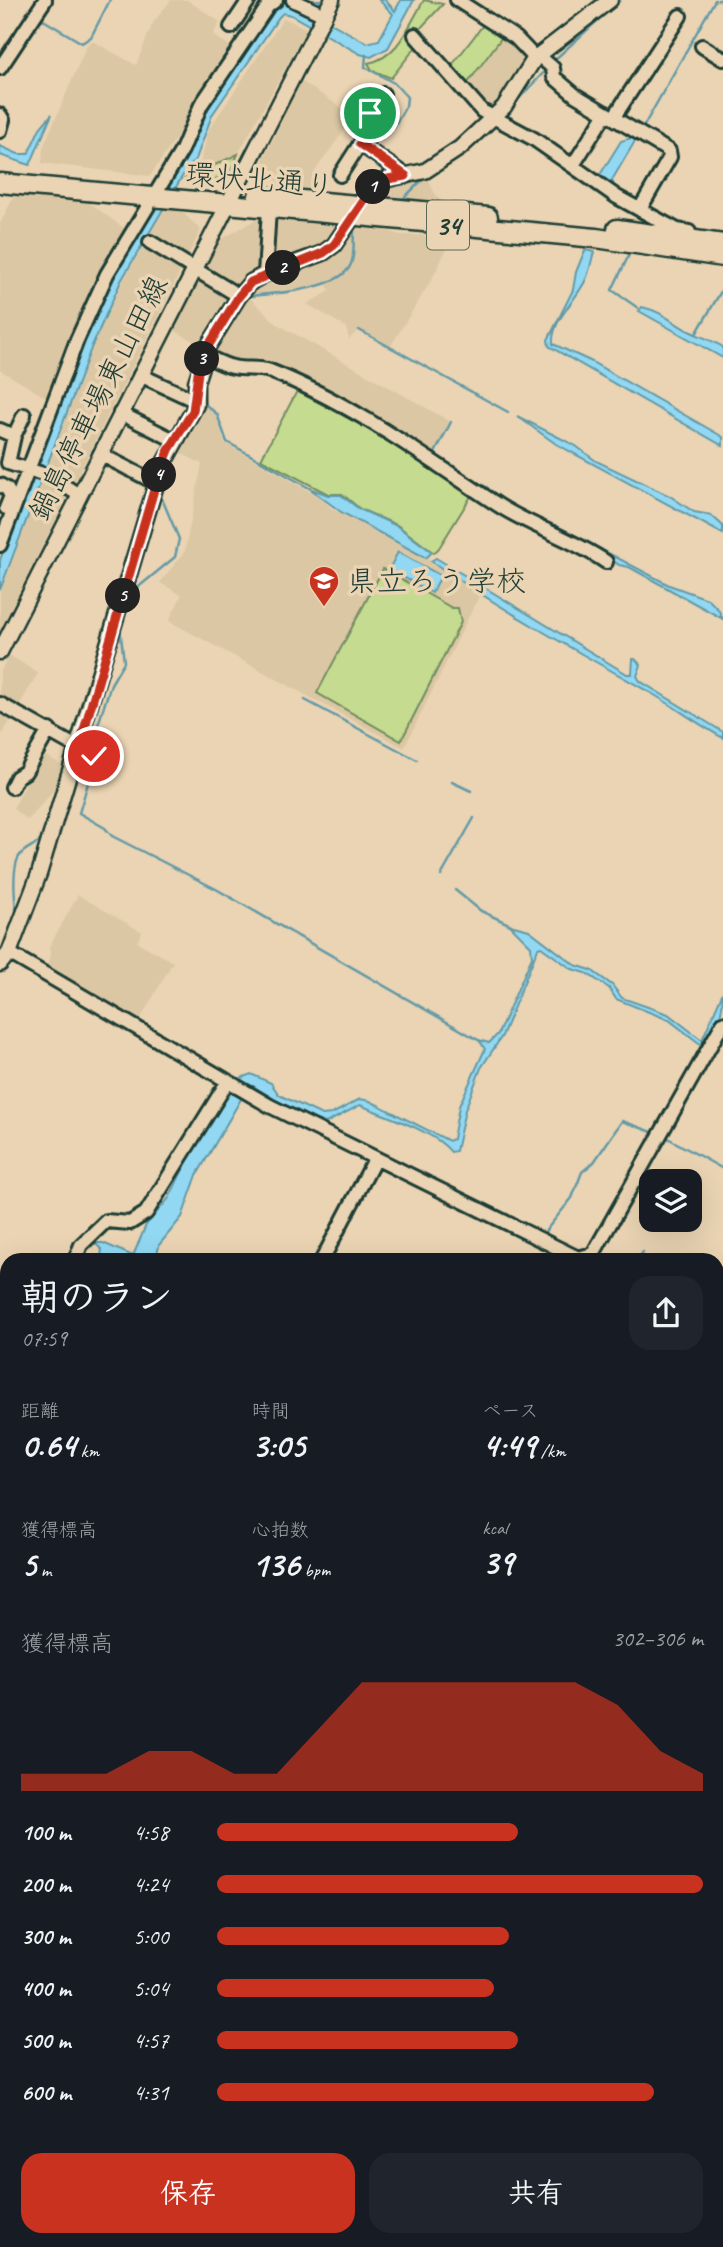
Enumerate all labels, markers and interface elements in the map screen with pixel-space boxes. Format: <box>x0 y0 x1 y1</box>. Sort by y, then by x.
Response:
pin <box>340 83 400 143</box>
icon: arrive <box>351 94 389 132</box>
street label: 環状北通り <box>184 155 336 205</box>
pin: 1 <box>356 170 390 204</box>
text: 1 <box>368 174 377 198</box>
road number: 34 <box>427 201 469 250</box>
pin: 2 <box>266 250 300 286</box>
text: 2 <box>278 255 287 279</box>
street label: 鍋島停車場東山田線 <box>20 269 176 527</box>
pin: 3 <box>184 342 220 376</box>
text: 3 <box>197 346 206 370</box>
pin: 4 <box>142 458 176 492</box>
text: 4 <box>154 462 163 486</box>
place label: 県立ろう学校 <box>347 562 526 600</box>
school or university icon: 県立ろう学校 <box>307 564 341 608</box>
pin: 5 <box>106 578 140 614</box>
text: 5 <box>118 583 127 607</box>
pin <box>64 726 124 786</box>
icon: check <box>75 737 113 775</box>
map controls <box>639 1169 702 1232</box>
button: layers <box>639 1169 702 1232</box>
text: 朝のラン <box>21 1274 173 1321</box>
button: share <box>629 1276 703 1350</box>
text: 07:59 <box>21 1324 67 1353</box>
text: 距離 <box>21 1399 59 1423</box>
text: 時間 <box>252 1399 290 1423</box>
text: ペース <box>482 1399 538 1423</box>
text: 0.64 <box>21 1423 76 1468</box>
text: 3:05 <box>252 1423 305 1468</box>
text: 4:49 <box>482 1423 536 1468</box>
text: km <box>76 1439 99 1463</box>
text: /km <box>536 1439 566 1463</box>
text: kcal <box>482 1516 507 1540</box>
text: 獲得標高 <box>21 1518 97 1542</box>
text: 心拍数 <box>252 1518 309 1542</box>
text: 39 <box>482 1540 513 1585</box>
text: 5 <box>21 1542 36 1587</box>
text: 136 <box>252 1542 300 1587</box>
text: m <box>36 1558 51 1582</box>
text: bpm <box>300 1558 330 1582</box>
text: 302–306 m <box>612 1624 703 1653</box>
text: 獲得標高 <box>21 1629 113 1658</box>
text: 100 m <box>21 1818 71 1847</box>
text: 4:58 <box>133 1818 169 1847</box>
text: 200 m <box>21 1870 71 1899</box>
text: 4:24 <box>133 1870 169 1899</box>
text: 300 m <box>21 1922 71 1951</box>
text: 5:00 <box>133 1922 169 1951</box>
text: 400 m <box>21 1974 71 2003</box>
text: 5:04 <box>133 1974 169 2003</box>
text: 500 m <box>21 2026 70 2055</box>
text: 4:57 <box>133 2026 169 2055</box>
text: 600 m <box>21 2078 71 2107</box>
text: 4:31 <box>133 2078 169 2107</box>
button: 保存 <box>21 2153 355 2233</box>
button: 共有 <box>369 2153 703 2233</box>

